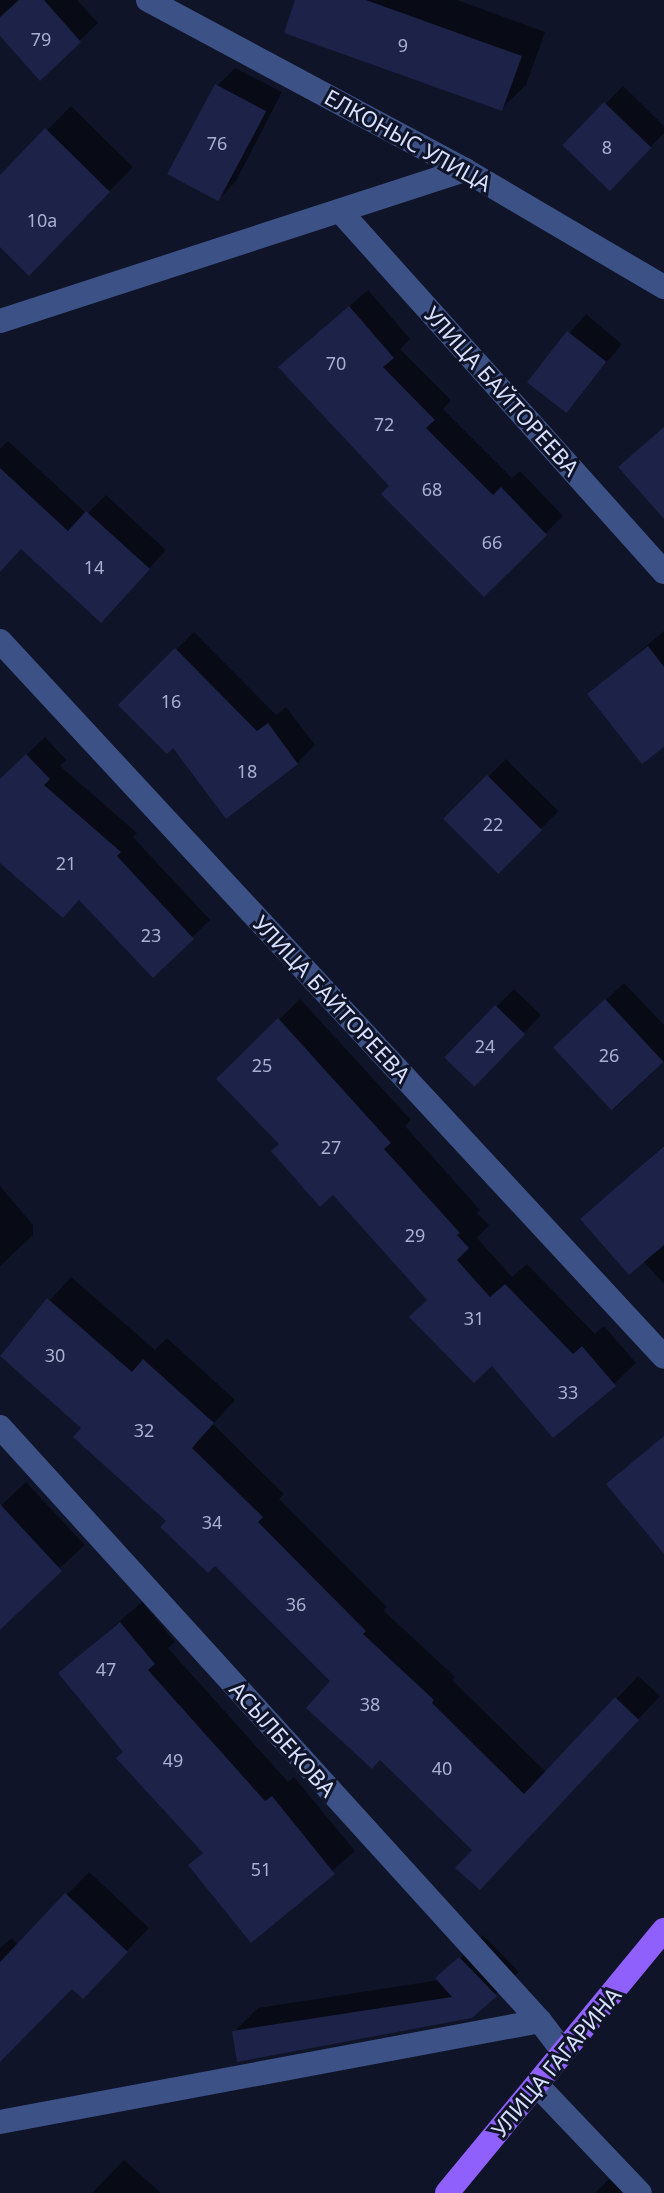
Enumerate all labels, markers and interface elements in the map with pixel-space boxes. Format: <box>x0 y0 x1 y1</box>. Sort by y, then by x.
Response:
house number: 79 <box>31 28 51 50</box>
house number: 9 <box>398 34 408 56</box>
street label: ЕЛКОНЫС УЛИЦА <box>320 83 496 197</box>
house number: 76 <box>207 132 227 154</box>
house number: 8 <box>602 136 612 158</box>
house number: 10а <box>27 209 57 231</box>
street label: УЛИЦА БАЙТОРЕЕВА <box>419 301 585 481</box>
house number: 70 <box>326 352 346 374</box>
house number: 72 <box>374 413 394 435</box>
house number: 68 <box>422 478 442 500</box>
house number: 66 <box>482 531 502 553</box>
house number: 14 <box>84 556 104 578</box>
house number: 16 <box>161 690 181 712</box>
house number: 18 <box>237 760 257 782</box>
house number: 22 <box>483 813 503 835</box>
house number: 21 <box>56 852 76 874</box>
street label: УЛИЦА БАЙТОРЕЕВА <box>248 910 416 1088</box>
house number: 23 <box>141 924 161 946</box>
house number: 24 <box>475 1035 495 1057</box>
house number: 26 <box>599 1044 619 1066</box>
house number: 25 <box>252 1054 272 1076</box>
house number: 27 <box>321 1136 341 1158</box>
house number: 29 <box>405 1224 425 1246</box>
house number: 31 <box>464 1307 484 1329</box>
house number: 30 <box>45 1344 65 1366</box>
house number: 33 <box>558 1381 578 1403</box>
house number: 32 <box>134 1419 154 1441</box>
house number: 34 <box>202 1511 222 1533</box>
house number: 36 <box>286 1593 306 1615</box>
house number: 47 <box>96 1658 116 1680</box>
street label: АСЫЛБЕКОВА <box>224 1676 342 1802</box>
house number: 38 <box>360 1693 380 1715</box>
house number: 49 <box>163 1749 183 1771</box>
house number: 40 <box>432 1757 452 1779</box>
house number: 51 <box>251 1858 271 1880</box>
street label: УЛИЦА ГАГАРИНА <box>486 1982 626 2142</box>

